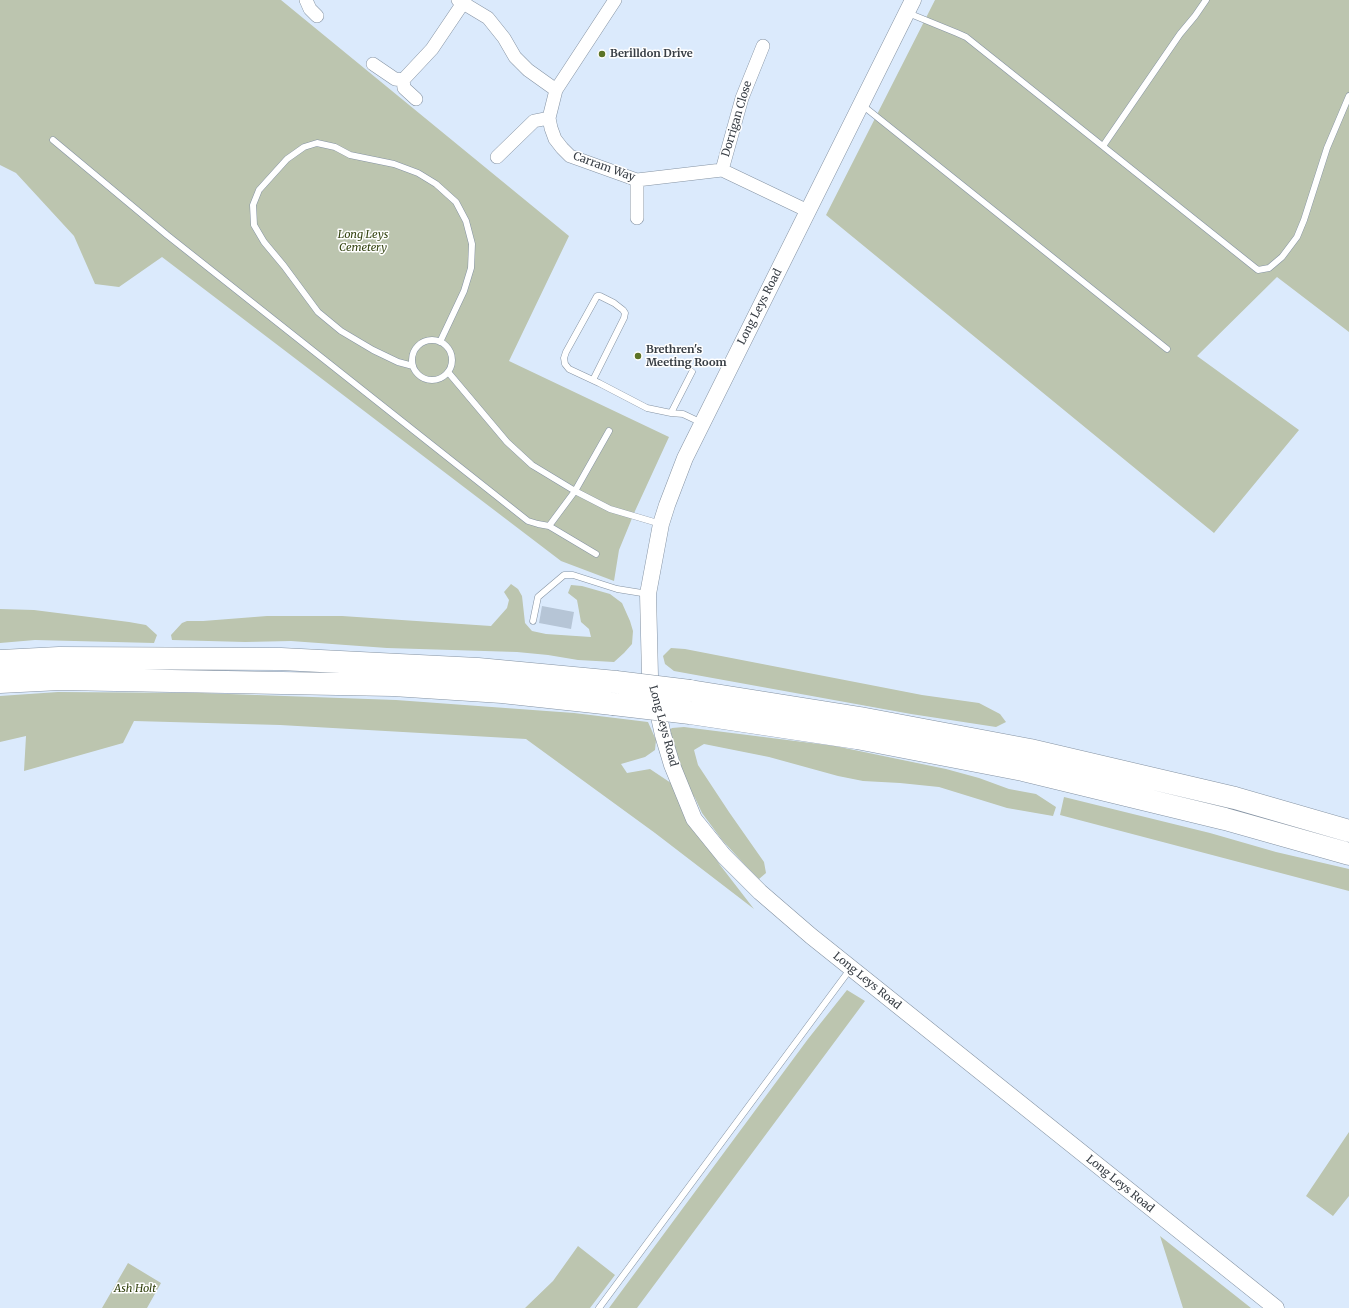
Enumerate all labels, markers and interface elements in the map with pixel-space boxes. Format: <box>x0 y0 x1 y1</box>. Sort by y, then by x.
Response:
place label: Berilldon Drive <box>610 47 693 61</box>
marker: Berilldon Drive <box>597 49 607 59</box>
street label: Dorrigan Close <box>719 79 755 159</box>
street label: Carram Way <box>571 150 637 184</box>
park label: Long Leys Cemetery <box>338 228 388 254</box>
street label: Long Leys Road <box>735 267 785 347</box>
place label: Brethren's Meeting Room <box>646 343 727 369</box>
marker: Brethren's Meeting Room <box>633 351 643 361</box>
street label: Long Leys Road <box>646 684 680 768</box>
street label: Long Leys Road <box>830 950 904 1012</box>
street label: Long Leys Road <box>1083 1153 1157 1215</box>
park label: Ash Holt <box>114 1282 156 1296</box>

